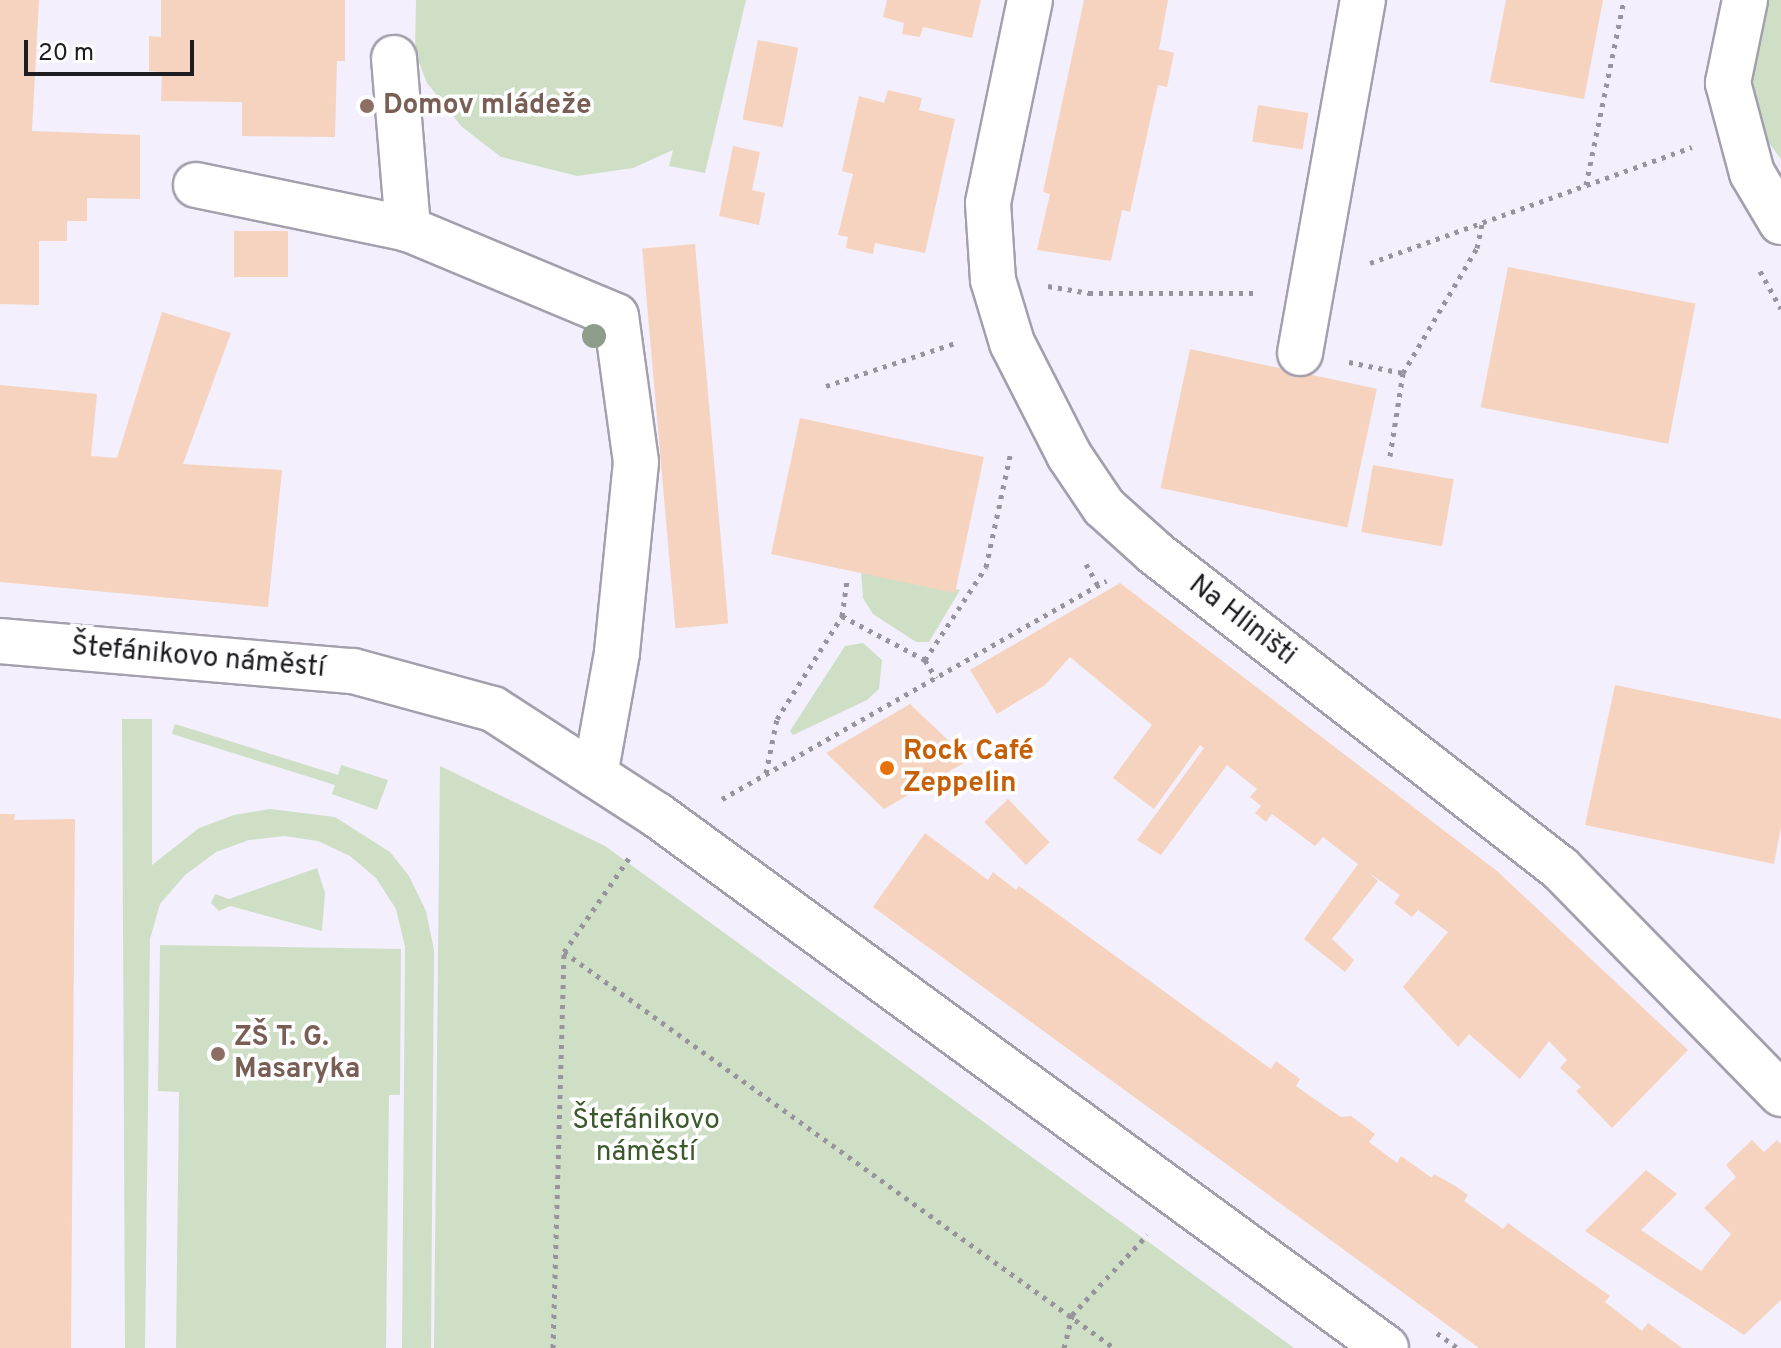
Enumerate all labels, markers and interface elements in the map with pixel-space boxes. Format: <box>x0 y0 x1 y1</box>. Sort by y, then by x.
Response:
scale bar <box>28 24 198 74</box>
text: 20 m <box>38 39 94 69</box>
place label: Domov mládeže <box>383 89 592 123</box>
marker: Domov mládeže <box>358 97 376 115</box>
street label: Na Hliništi <box>1182 569 1302 673</box>
street label: Štefánikovo náměstí <box>70 630 326 686</box>
place label: Rock Café Zeppelin <box>903 735 1034 801</box>
marker: Rock Café Zeppelin <box>878 759 896 777</box>
place label: ZŠ T. G. Masaryka <box>234 1021 360 1087</box>
marker: ZŠ T. G. Masaryka <box>209 1045 227 1063</box>
park label: Štefánikovo náměstí <box>572 1104 720 1170</box>

